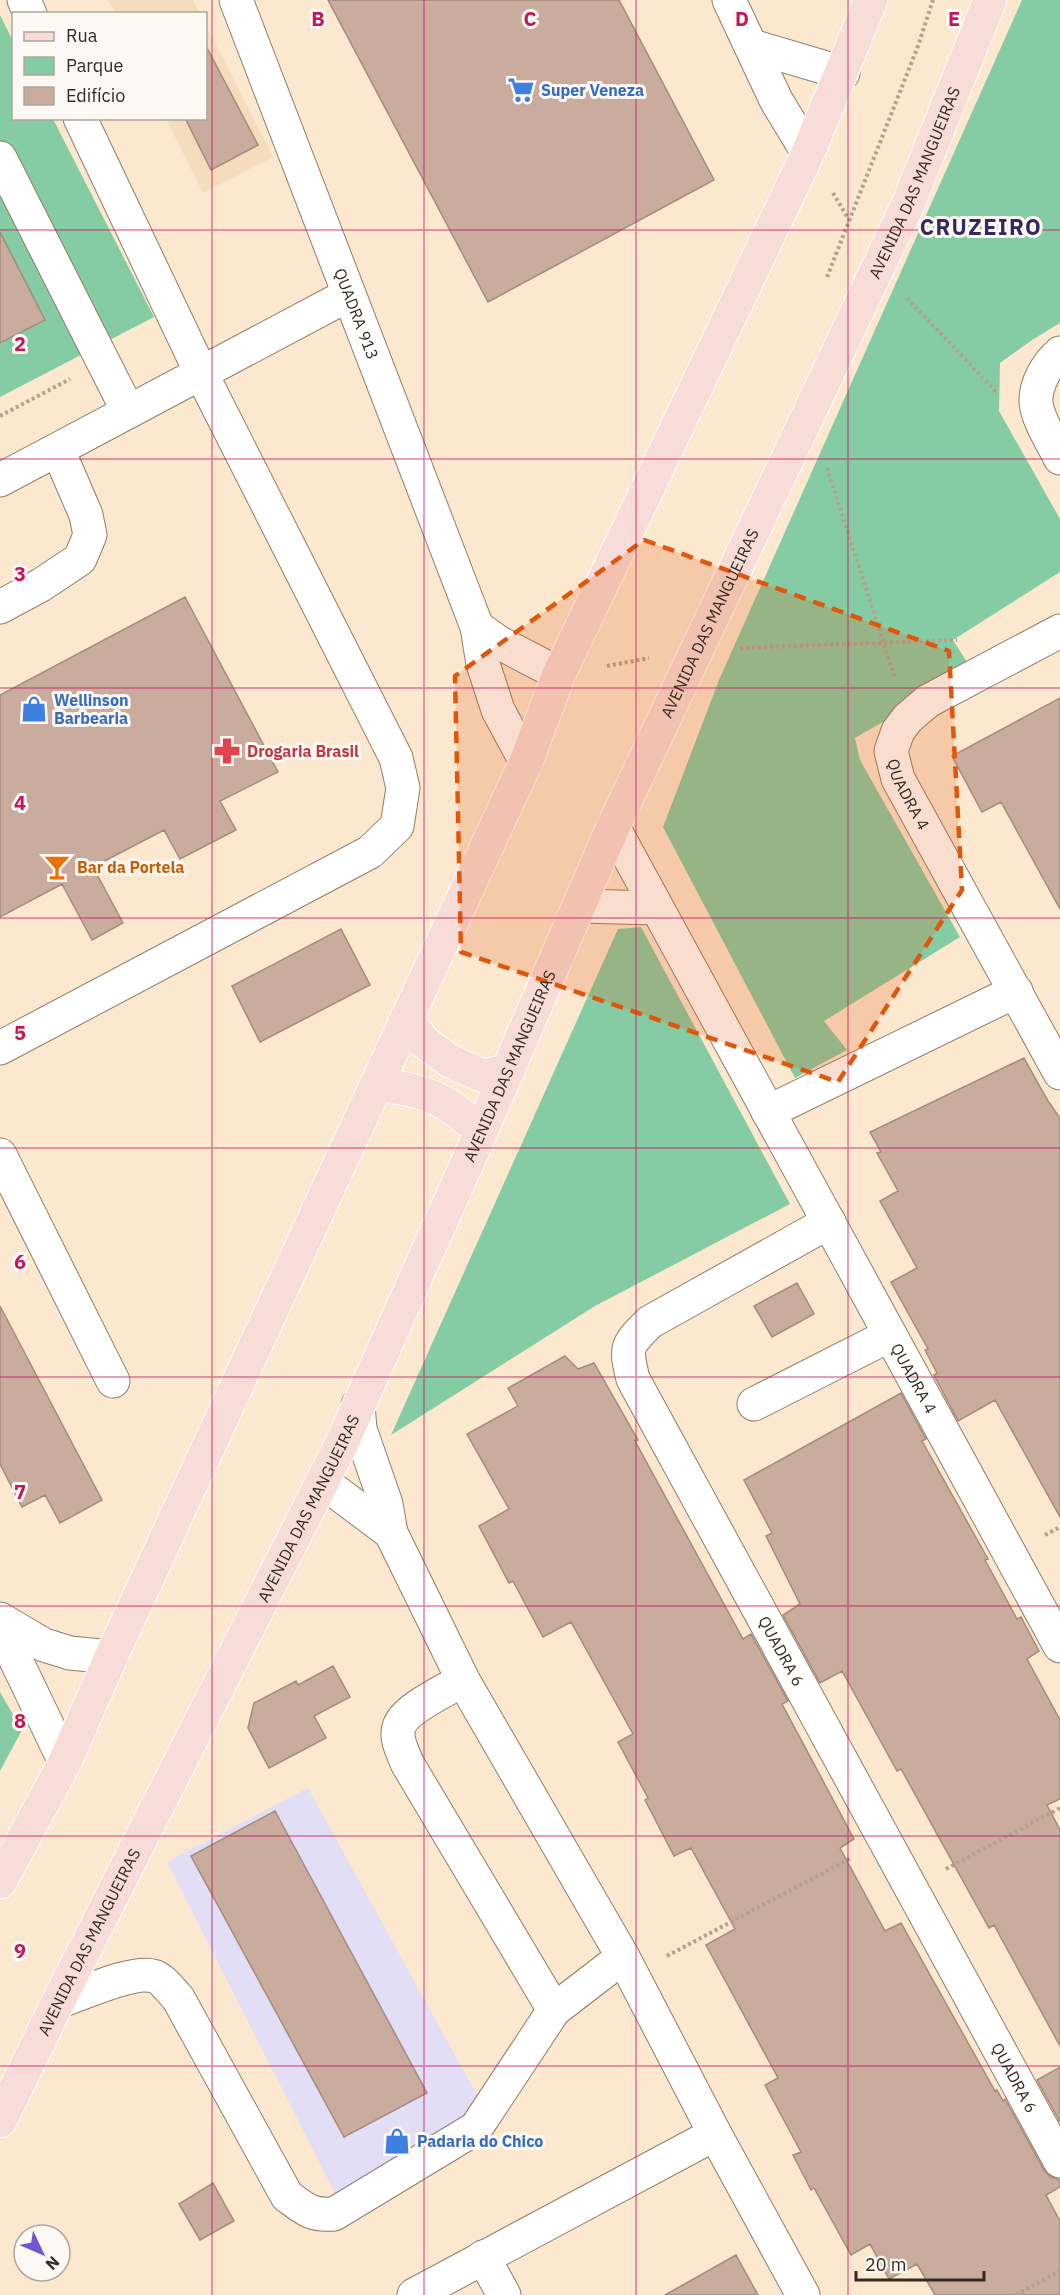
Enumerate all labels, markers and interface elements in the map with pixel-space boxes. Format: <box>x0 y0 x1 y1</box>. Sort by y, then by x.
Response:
text: B <box>311 5 325 32</box>
text: C <box>523 5 537 32</box>
text: D <box>735 5 749 32</box>
text: E <box>948 5 960 32</box>
legend <box>12 12 207 120</box>
text: Rua <box>66 24 98 47</box>
text: Parque <box>66 54 124 77</box>
supermarket icon: Super Veneza <box>506 75 536 105</box>
place label: Super Veneza <box>541 80 644 100</box>
text: Edifício <box>66 84 125 107</box>
street label: AVENIDA DAS MANGUEIRAS <box>864 84 964 282</box>
district label: CRUZEIRO <box>920 212 1042 241</box>
street label: QUADRA 913 <box>330 265 383 362</box>
text: 2 <box>14 330 26 357</box>
street label: AVENIDA DAS MANGUEIRAS <box>656 525 763 721</box>
text: 3 <box>14 560 26 587</box>
place label: Wellinson Barbearia <box>54 690 128 728</box>
shop icon: Wellinson Barbearia <box>19 694 49 724</box>
pharmacy icon: Drogaria Brasil <box>212 736 242 766</box>
place label: Drogaria Brasil <box>247 741 359 761</box>
street label: QUADRA 4 <box>883 757 934 833</box>
text: 4 <box>14 789 26 816</box>
bar icon: Bar da Portela <box>42 852 72 882</box>
place label: Bar da Portela <box>77 857 184 877</box>
street label: AVENIDA DAS MANGUEIRAS <box>459 967 560 1165</box>
text: 5 <box>14 1019 26 1046</box>
text: 6 <box>14 1248 26 1275</box>
street label: QUADRA 4 <box>887 1340 941 1417</box>
street label: AVENIDA DAS MANGUEIRAS <box>253 1411 363 1605</box>
text: 7 <box>14 1478 26 1505</box>
street label: QUADRA 6 <box>754 1612 809 1690</box>
text: 8 <box>14 1707 26 1734</box>
street label: AVENIDA DAS MANGUEIRAS <box>33 1845 144 2039</box>
text: 9 <box>14 1937 26 1964</box>
street label: QUADRA 6 <box>987 2039 1042 2116</box>
shop icon: Padaria do Chico <box>382 2126 412 2156</box>
place label: Padaria do Chico <box>417 2131 543 2151</box>
north arrow <box>12 2223 72 2283</box>
scale bar <box>856 2244 984 2282</box>
text: N <box>42 2252 64 2275</box>
text: 20 m <box>865 2253 907 2276</box>

